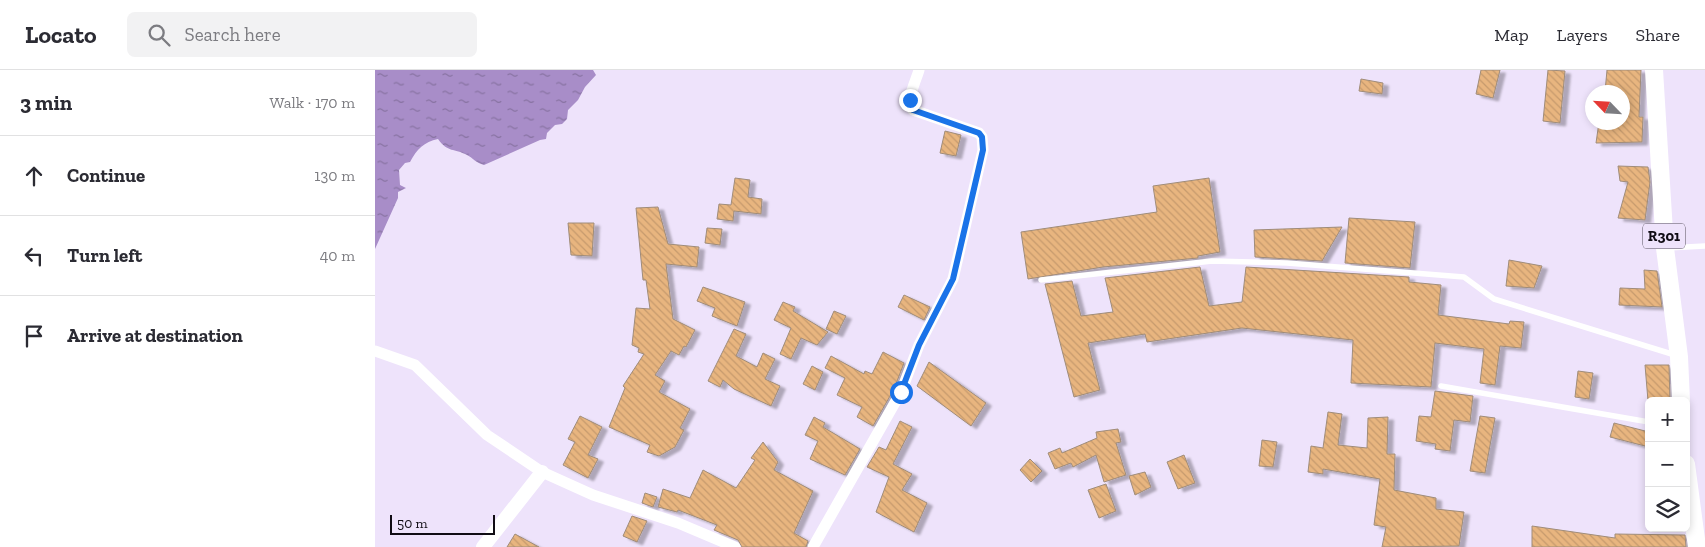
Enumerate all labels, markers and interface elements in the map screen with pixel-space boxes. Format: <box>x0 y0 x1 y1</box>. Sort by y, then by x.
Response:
search box <box>127 12 477 57</box>
text: Locato <box>25 20 97 49</box>
icon: search <box>145 21 173 49</box>
text: Search here <box>185 23 281 46</box>
text: Map <box>1494 24 1529 46</box>
text: Layers <box>1557 24 1608 46</box>
text: Share <box>1636 24 1680 46</box>
north arrow <box>1585 85 1630 130</box>
route end <box>899 89 922 112</box>
text: 3 min <box>20 90 72 115</box>
text: Walk · 170 m <box>270 93 355 112</box>
icon: ahead <box>20 162 48 190</box>
text: Continue <box>67 164 145 187</box>
text: 130 m <box>314 166 355 185</box>
road number: R301 <box>1643 224 1685 248</box>
icon: left <box>20 242 48 270</box>
text: Turn left <box>67 244 142 267</box>
text: 40 m <box>320 246 355 265</box>
icon: arrive <box>20 322 48 350</box>
text: Arrive at destination <box>67 324 243 347</box>
route start <box>890 381 913 404</box>
map controls <box>1645 397 1690 532</box>
button: + <box>1645 397 1690 442</box>
button: − <box>1645 442 1690 487</box>
button: layers <box>1645 487 1690 532</box>
scale bar <box>390 512 495 535</box>
text: 50 m <box>397 515 428 532</box>

